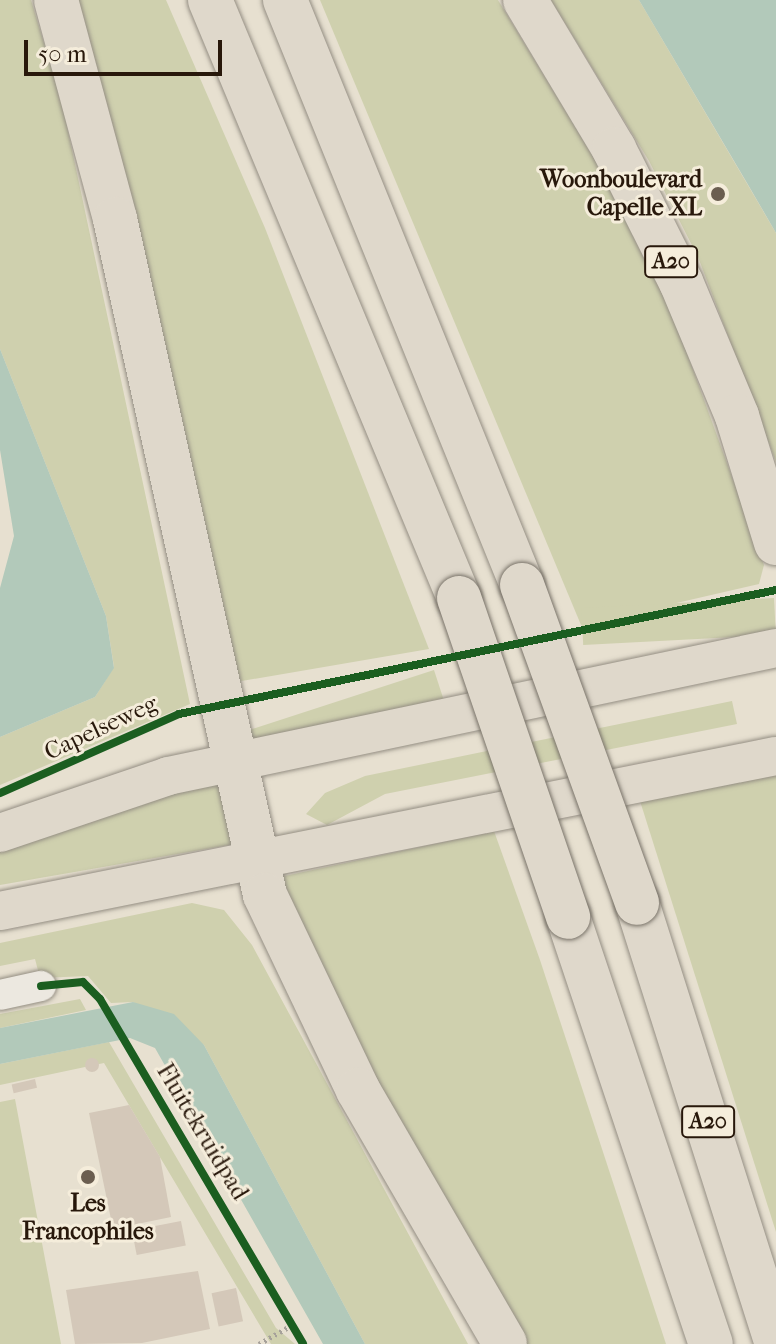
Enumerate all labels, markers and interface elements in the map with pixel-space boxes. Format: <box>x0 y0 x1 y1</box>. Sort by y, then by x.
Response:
scale bar <box>28 24 226 74</box>
text: 50 m <box>38 40 87 68</box>
place label: Woonboulevard Capelle XL <box>540 166 702 222</box>
marker: Woonboulevard Capelle XL <box>709 185 727 203</box>
road number: A20 <box>643 244 699 280</box>
street label: Capelseweg <box>40 689 162 767</box>
street label: Fluitekruidpad <box>150 1059 254 1205</box>
road number: A20 <box>680 1104 736 1140</box>
marker: Les Francophiles <box>79 1168 97 1186</box>
place label: Les Francophiles <box>22 1190 154 1246</box>

